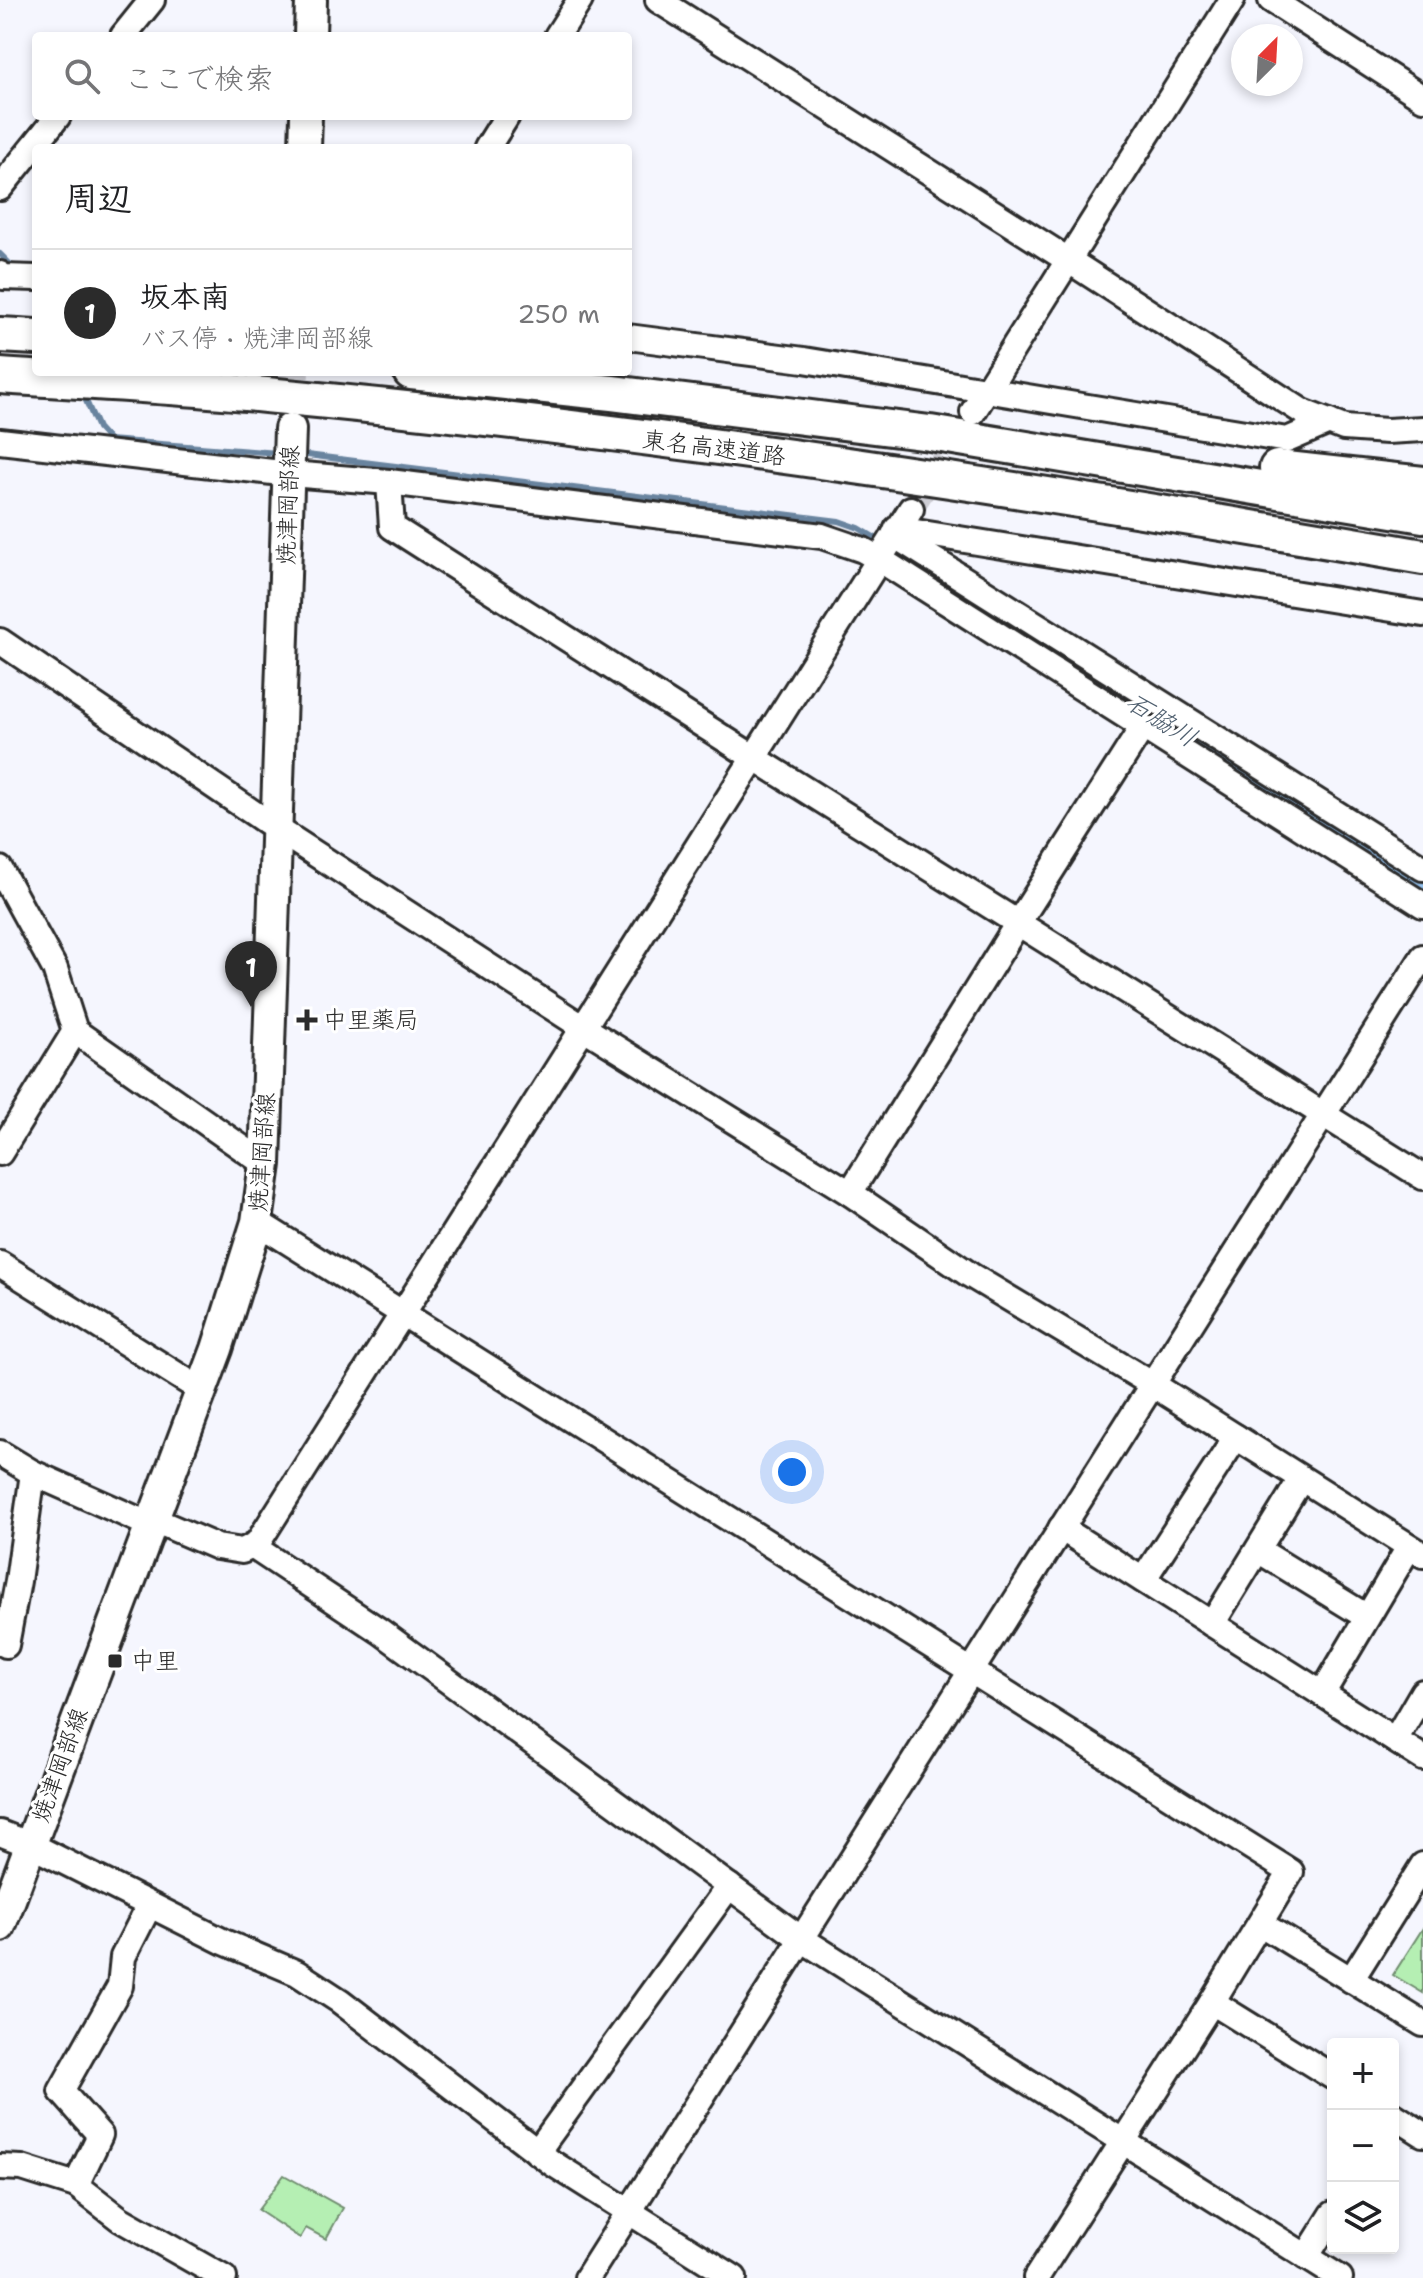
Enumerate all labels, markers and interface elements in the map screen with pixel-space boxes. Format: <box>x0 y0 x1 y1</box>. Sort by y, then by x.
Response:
north arrow <box>1231 24 1303 96</box>
search box <box>32 32 632 120</box>
icon: search <box>60 54 104 98</box>
text: ここで検索 <box>124 58 274 99</box>
text: 周辺 <box>64 175 132 221</box>
text: 坂本南 <box>140 276 230 317</box>
text: 1 <box>84 296 96 331</box>
text: 250 m <box>517 296 600 331</box>
text: バス停 · 焼津岡部線 <box>140 320 373 355</box>
street label: 東名高速道路 <box>641 423 787 473</box>
street label: 焼津岡部線 <box>270 444 306 566</box>
water label: 石脇川 <box>1120 683 1204 755</box>
pin: 1 <box>225 941 277 1007</box>
place label: 中里薬局 <box>323 1004 419 1036</box>
marker: 中里薬局 <box>298 1011 316 1029</box>
street label: 焼津岡部線 <box>242 1091 282 1213</box>
your location <box>772 1452 812 1492</box>
place label: 中里 <box>131 1645 179 1677</box>
marker: 中里 <box>106 1652 124 1670</box>
street label: 焼津岡部線 <box>24 1703 96 1827</box>
map controls <box>1327 2038 1399 2254</box>
button: + <box>1327 2038 1399 2110</box>
button: − <box>1327 2110 1399 2182</box>
button: layers <box>1327 2182 1399 2254</box>

